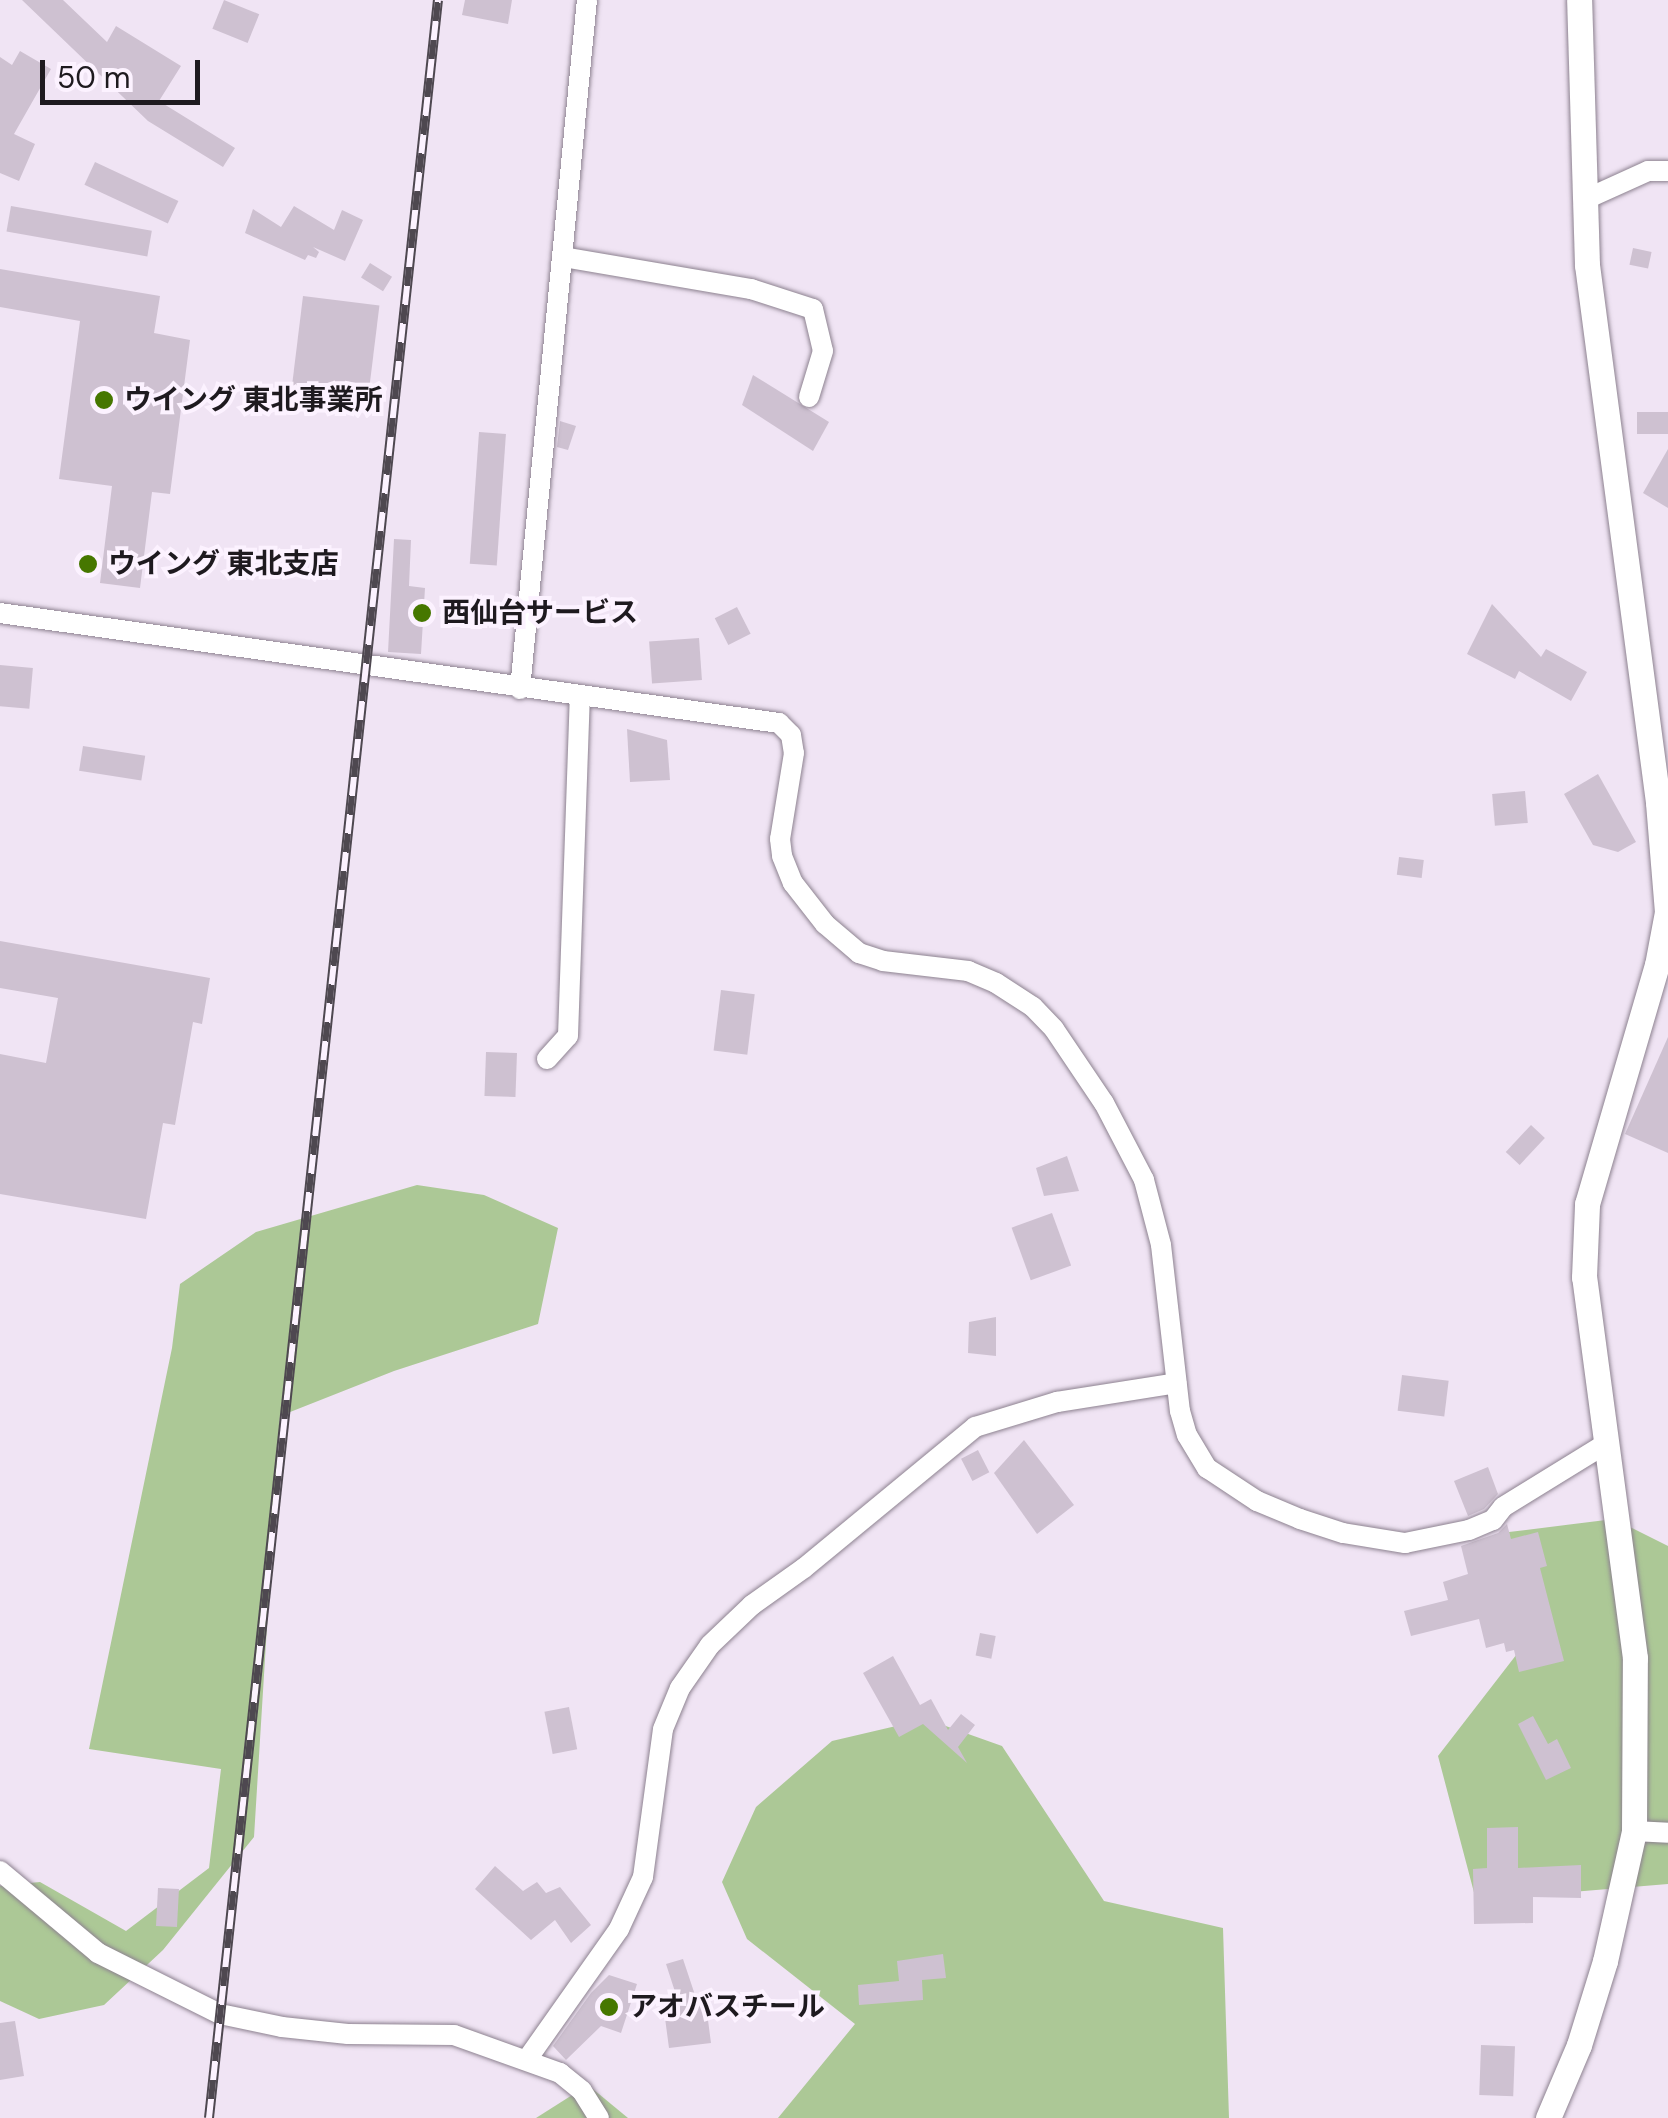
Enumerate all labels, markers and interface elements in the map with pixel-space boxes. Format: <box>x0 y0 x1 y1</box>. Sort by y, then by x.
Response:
scale bar <box>45 40 205 102</box>
text: 50 m <box>57 58 131 97</box>
place label: ウイング 東北事業所 <box>124 383 383 417</box>
marker: ウイング 東北事業所 <box>93 389 115 411</box>
place label: ウイング 東北支店 <box>108 547 339 581</box>
marker: ウイング 東北支店 <box>77 553 99 575</box>
place label: 西仙台サービス <box>442 596 638 630</box>
marker: 西仙台サービス <box>411 602 433 624</box>
place label: アオバスチール <box>629 1990 825 2024</box>
marker: アオバスチール <box>598 1996 620 2018</box>

